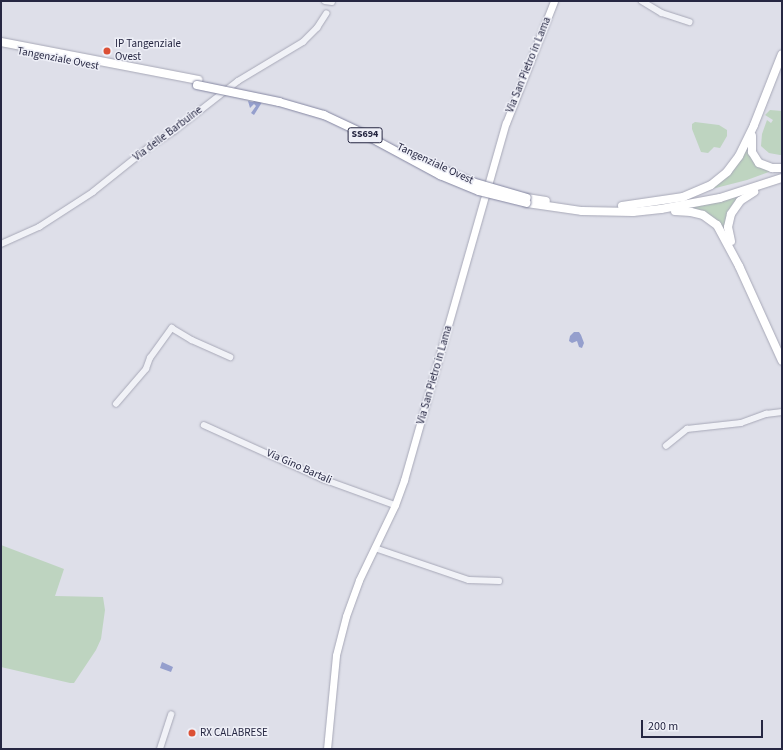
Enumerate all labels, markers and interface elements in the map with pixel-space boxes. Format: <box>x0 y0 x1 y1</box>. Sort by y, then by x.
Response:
street label: Via San Pietro in Lama <box>504 15 554 115</box>
place label: IP Tangenziale Ovest <box>115 38 181 64</box>
street label: Tangenziale Ovest <box>16 45 100 73</box>
marker: IP Tangenziale Ovest <box>102 46 112 56</box>
street label: Via delle Barbuine <box>131 104 205 164</box>
road number: SS694 <box>347 127 383 143</box>
street label: Tangenziale Ovest <box>395 141 475 187</box>
street label: Via San Pietro in Lama <box>415 324 455 426</box>
street label: Via Gino Bartali <box>264 447 334 487</box>
scale bar <box>643 712 765 738</box>
text: 200 m <box>648 718 678 735</box>
place label: RX CALABRESE <box>200 726 268 740</box>
marker: RX CALABRESE <box>187 728 197 738</box>

